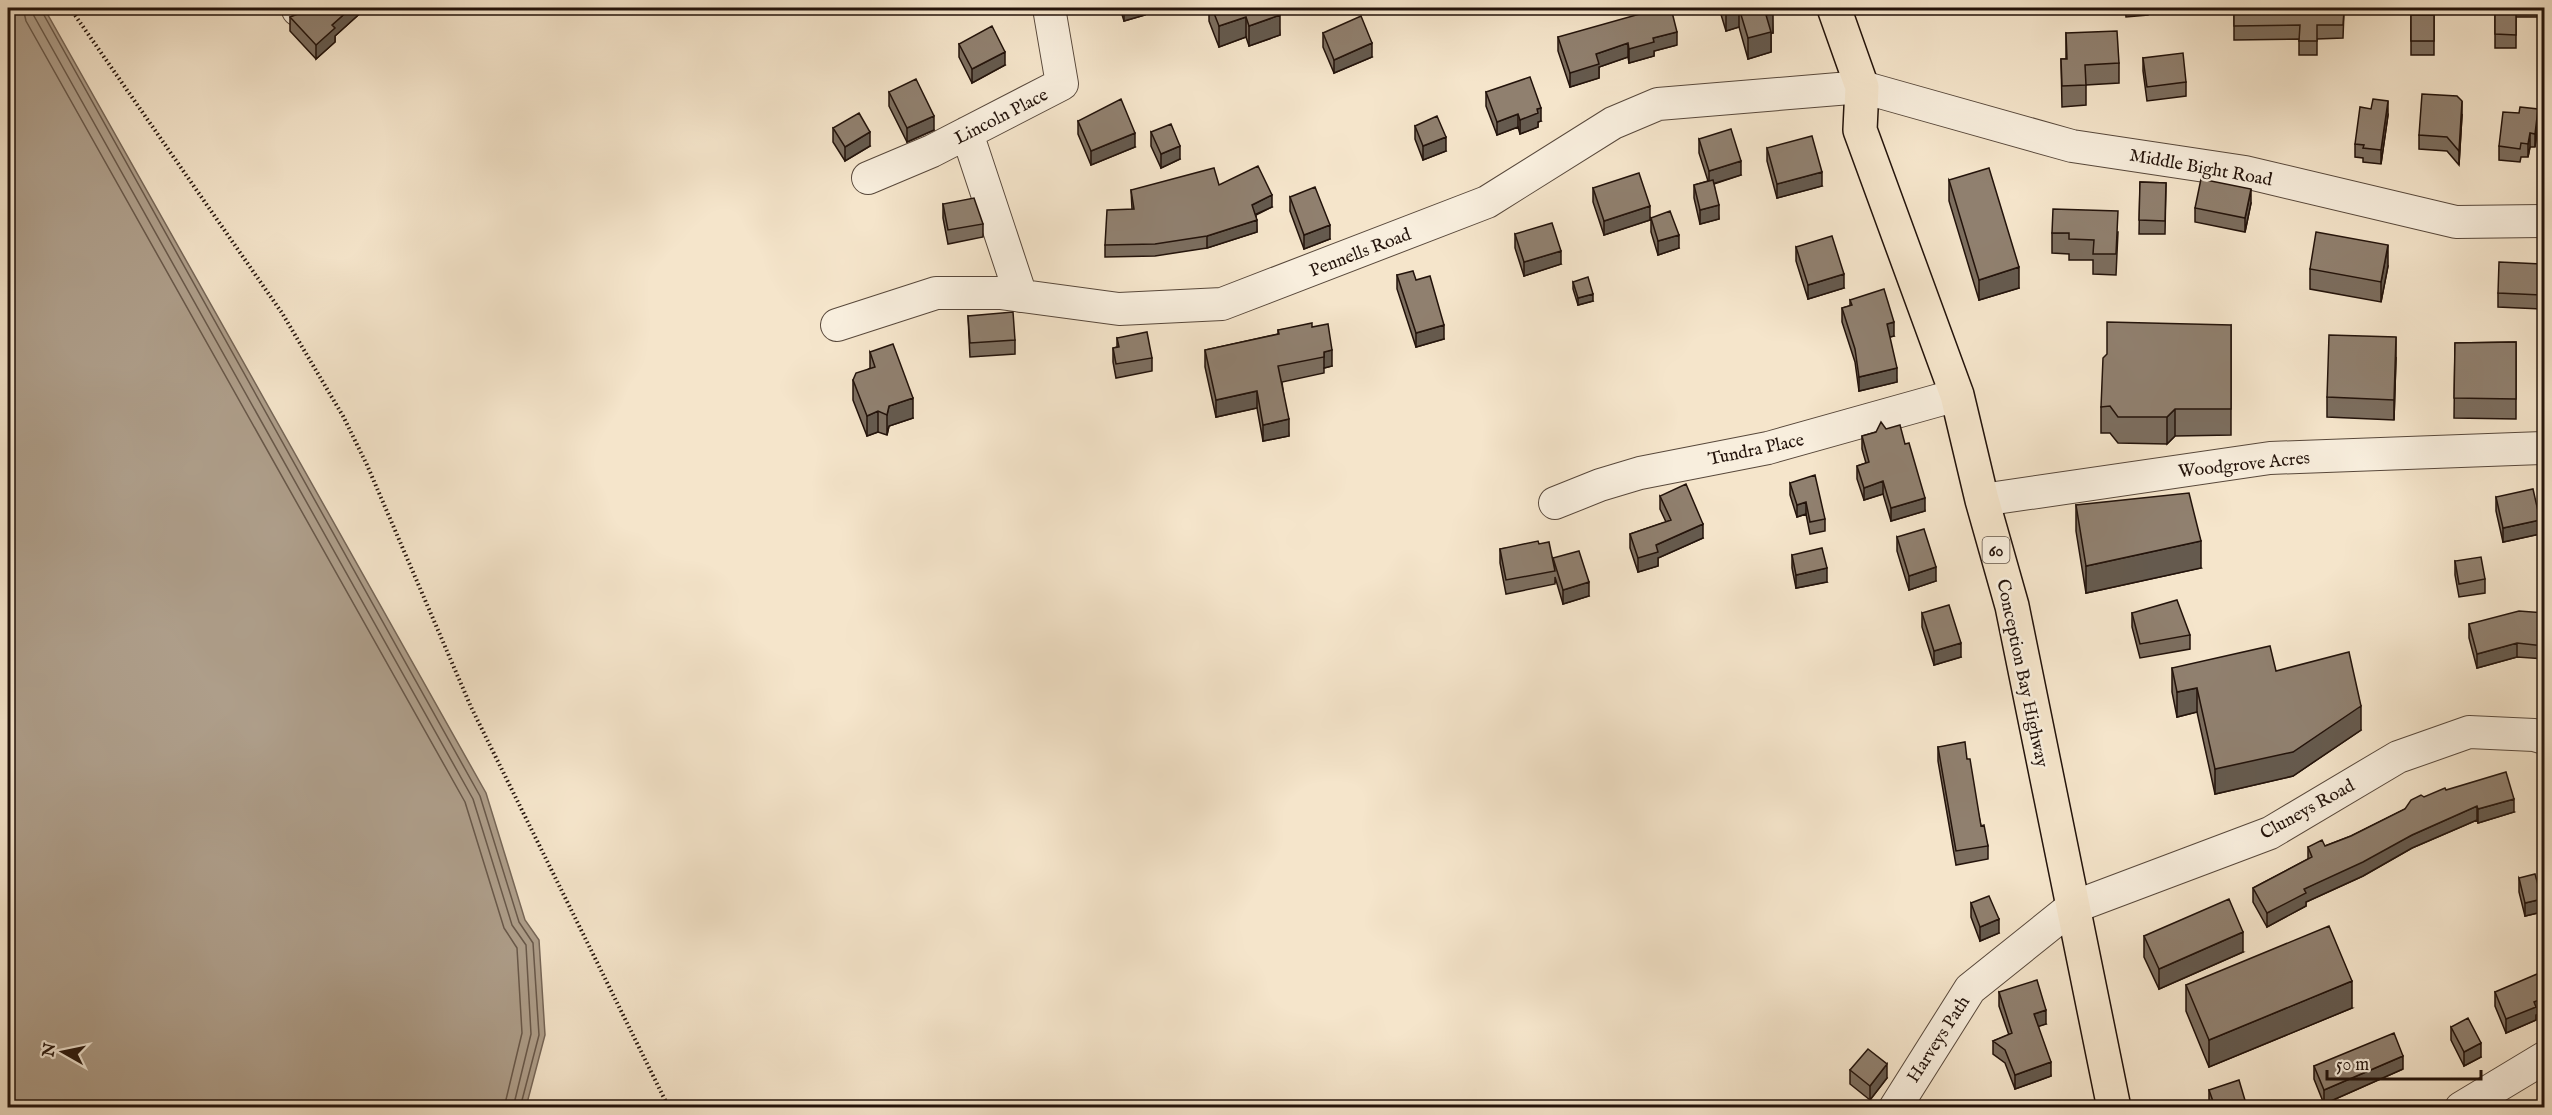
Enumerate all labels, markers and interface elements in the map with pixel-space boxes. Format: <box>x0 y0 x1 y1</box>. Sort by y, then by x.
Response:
street label: Lincoln Place <box>951 84 1052 151</box>
street label: Middle Bight Road <box>2127 145 2274 192</box>
street label: Pennells Road <box>1307 223 1415 283</box>
street label: Tundra Place <box>1706 429 1806 472</box>
street label: Woodgrove Acres <box>2177 447 2311 484</box>
road number: 60 <box>1982 537 2010 563</box>
street label: Conception Bay Highway <box>1990 577 2053 770</box>
street label: Cluneys Road <box>2256 775 2359 846</box>
street label: Harveys Path <box>1903 992 1976 1088</box>
north arrow <box>33 1022 93 1082</box>
text: N <box>39 1041 61 1059</box>
scale bar <box>2327 1043 2482 1081</box>
text: 50 m <box>2336 1054 2369 1077</box>

